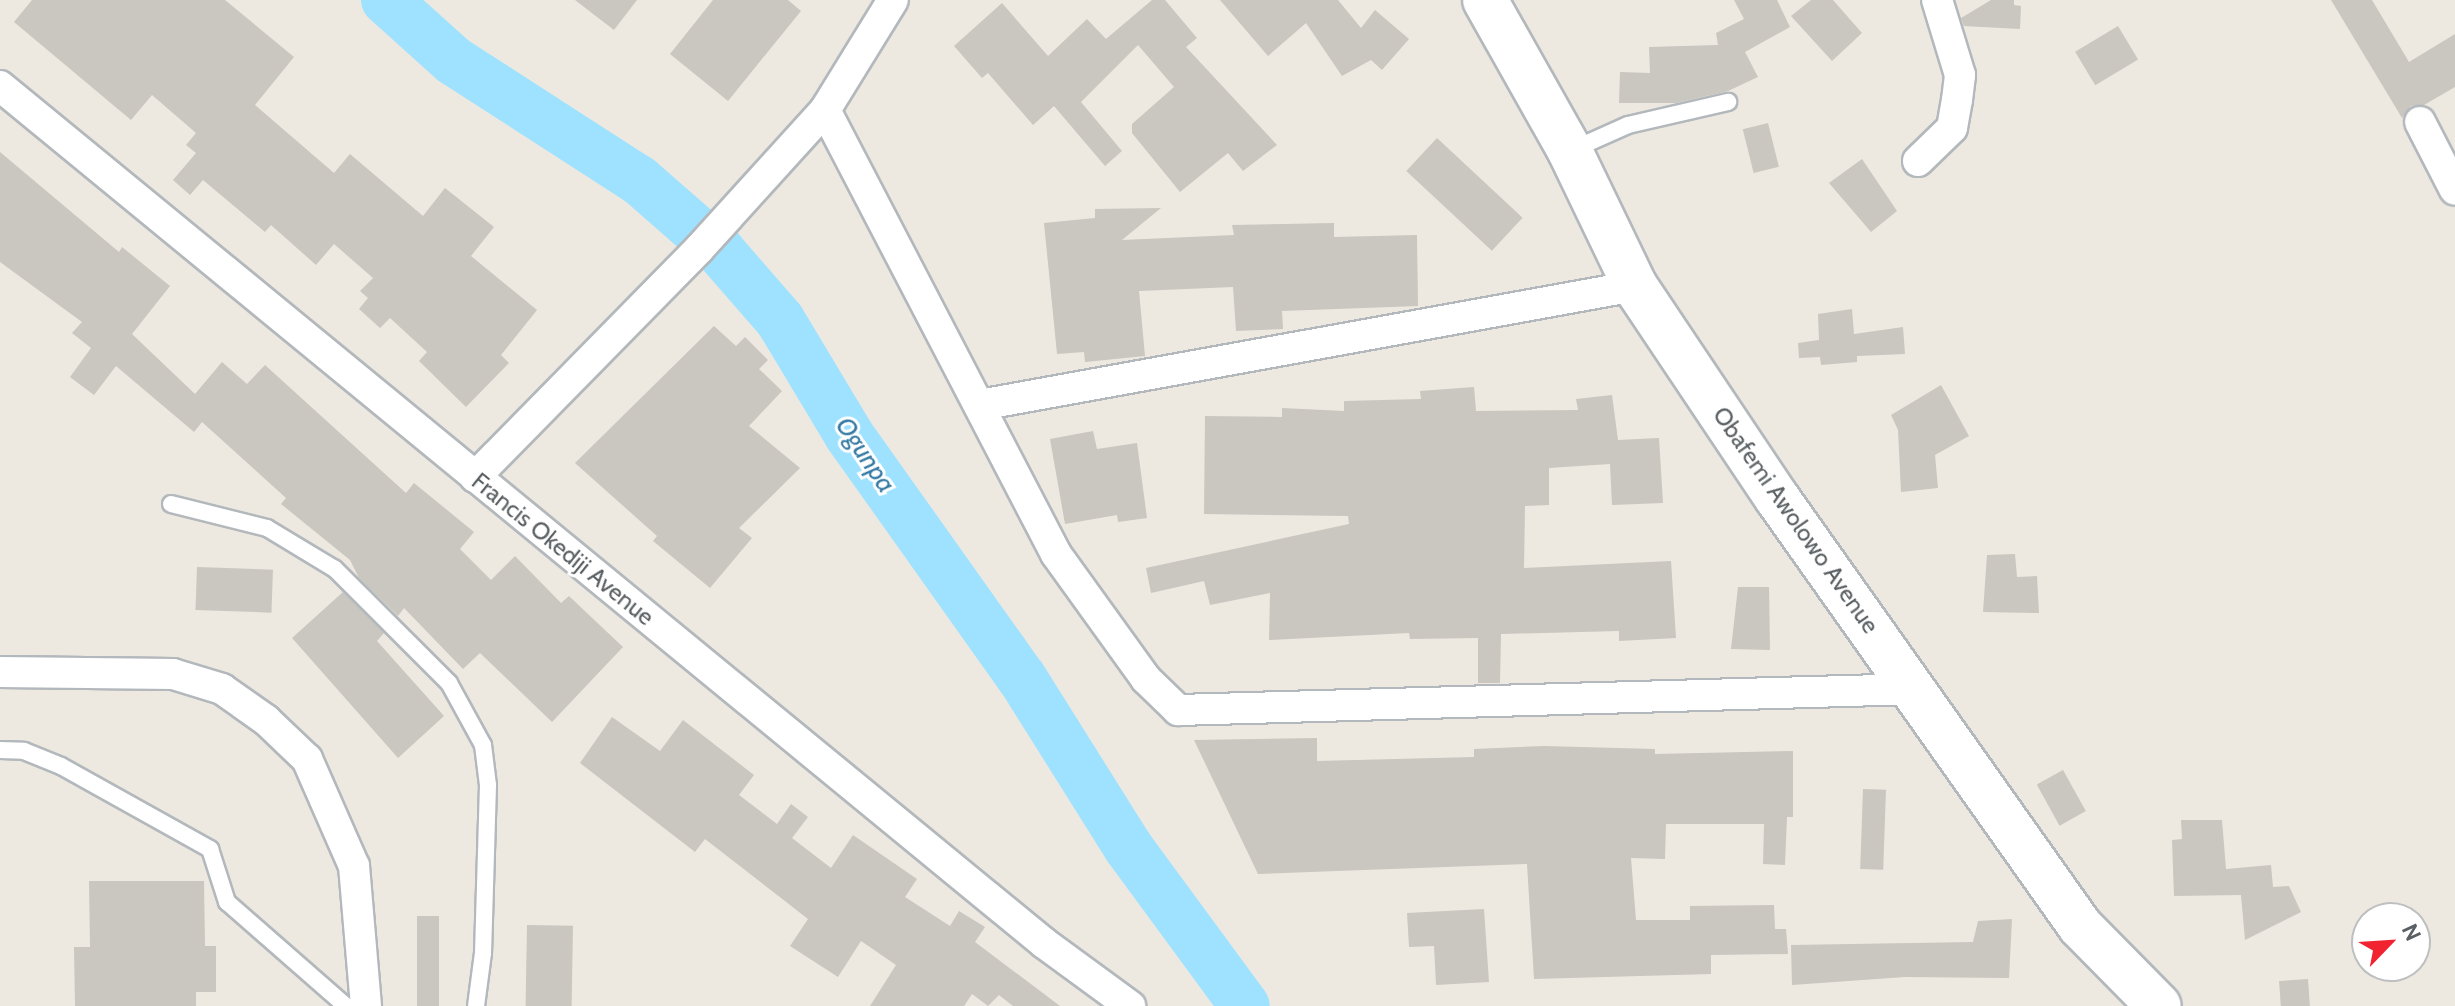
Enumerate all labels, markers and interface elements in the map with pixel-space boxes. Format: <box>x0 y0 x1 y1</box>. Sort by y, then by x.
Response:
street label: Obafemi Awolowo Avenue <box>1707 401 1885 639</box>
water label: Ogunpa <box>829 411 901 499</box>
street label: Francis Okediji Avenue <box>466 467 660 631</box>
north arrow <box>2351 902 2431 982</box>
text: N <box>2396 920 2427 945</box>

